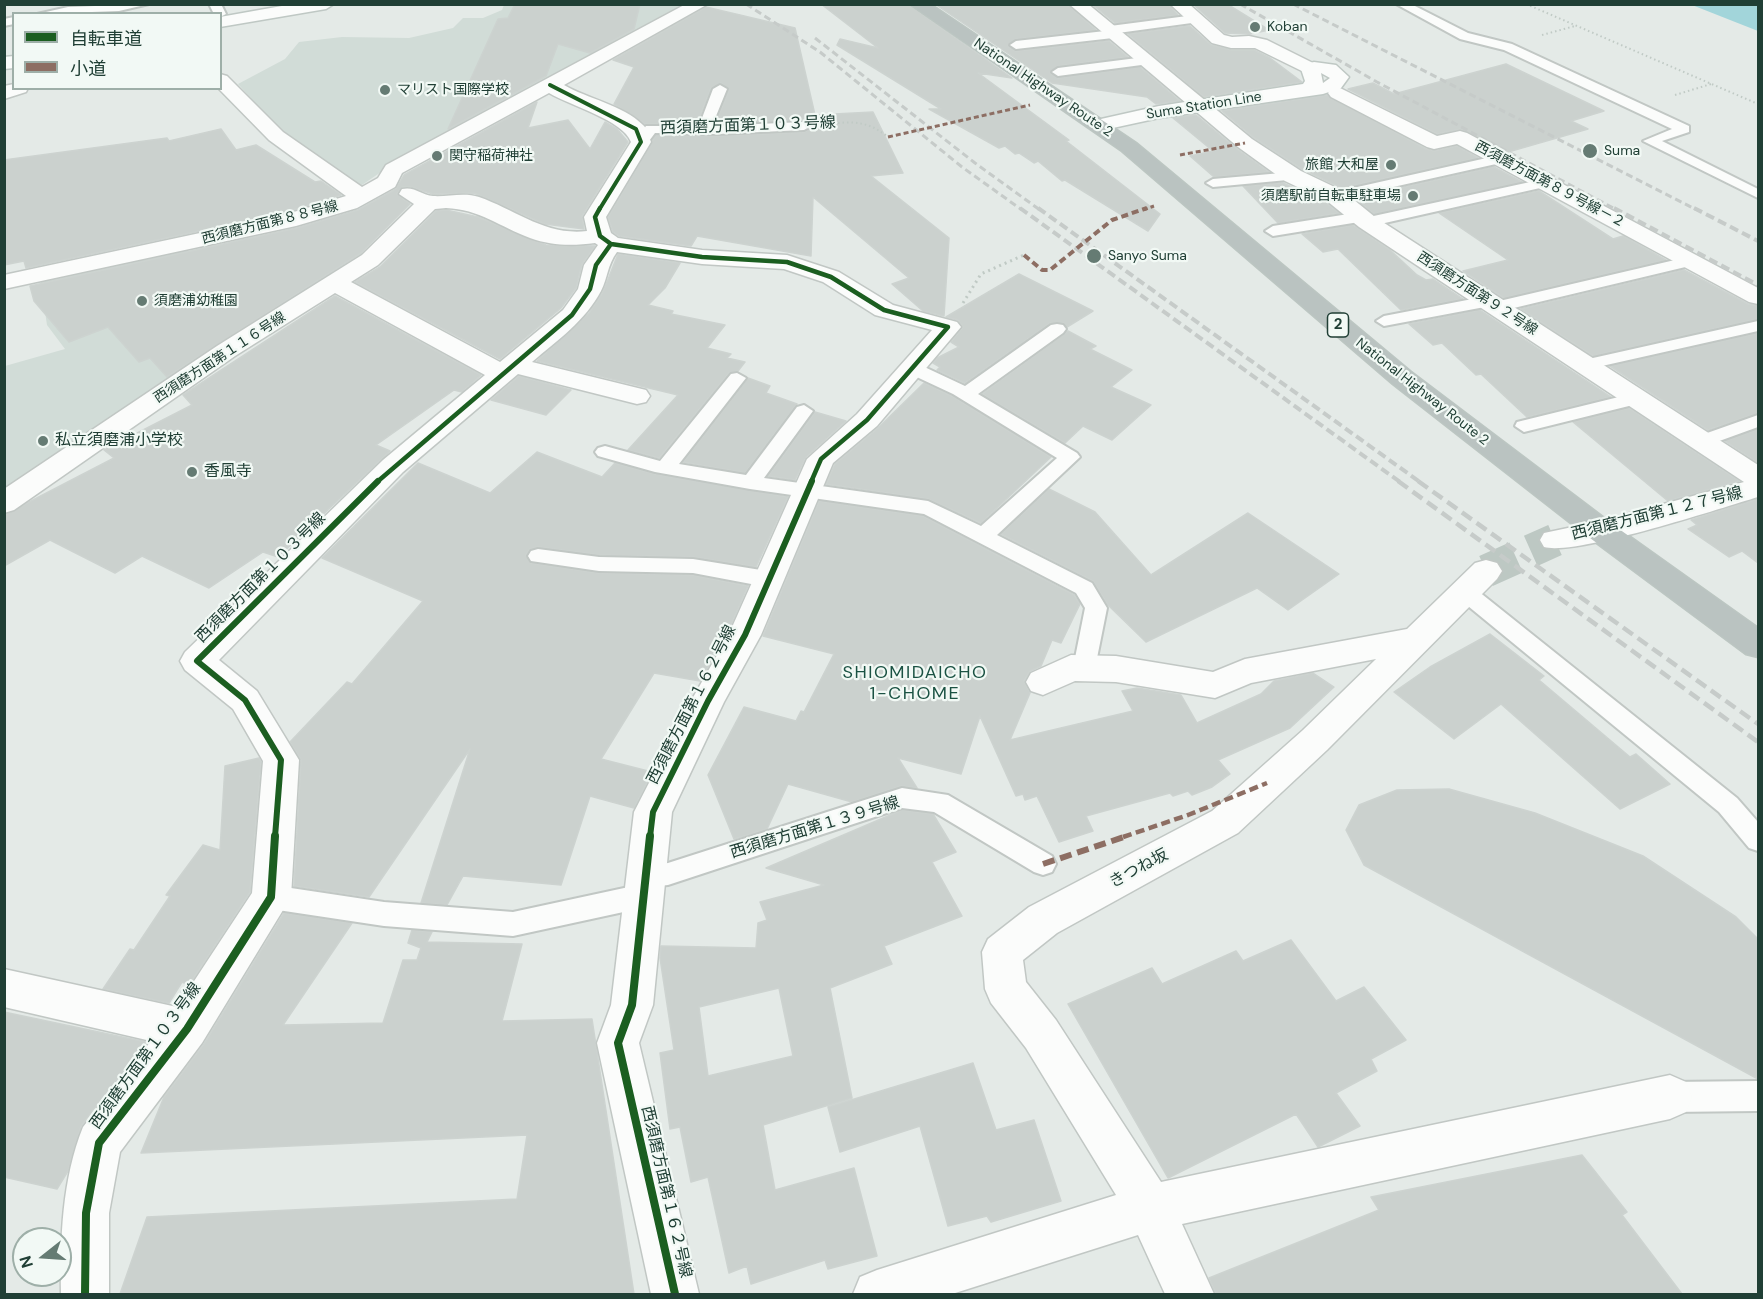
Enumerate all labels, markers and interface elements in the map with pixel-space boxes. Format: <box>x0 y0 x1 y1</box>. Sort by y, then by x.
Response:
legend <box>12 12 222 90</box>
place label: Koban <box>1267 19 1307 35</box>
marker: Koban <box>1248 20 1262 34</box>
text: 自転車道 <box>70 27 142 51</box>
street label: National Highway Route 2 <box>970 35 1116 141</box>
text: 小道 <box>70 57 106 81</box>
place label: マリスト国際学校 <box>397 82 509 98</box>
marker: マリスト国際学校 <box>378 83 392 97</box>
street label: Suma Station Line <box>1145 89 1263 123</box>
street label: 西須磨方面第１０３号線 <box>660 113 836 139</box>
street label: 西須磨方面第８９号線－２ <box>1472 138 1628 232</box>
marker: Suma <box>1581 142 1599 160</box>
place label: Suma <box>1604 143 1640 159</box>
place label: 関守稲荷神社 <box>449 148 533 164</box>
marker: 関守稲荷神社 <box>430 149 444 163</box>
place label: 旅館 大和屋 <box>1305 157 1379 173</box>
marker: 旅館 大和屋 <box>1384 158 1398 172</box>
place label: 須磨駅前自転車駐車場 <box>1261 188 1401 204</box>
marker: 須磨駅前自転車駐車場 <box>1406 189 1420 203</box>
street label: 西須磨方面第８８号線 <box>200 198 340 248</box>
marker: Sanyo Suma <box>1085 247 1103 265</box>
place label: Sanyo Suma <box>1108 248 1187 264</box>
street label: 西須磨方面第９２号線 <box>1414 249 1540 339</box>
place label: 須磨浦幼稚園 <box>154 293 238 309</box>
marker: 須磨浦幼稚園 <box>135 294 149 308</box>
street label: 西須磨方面第１１６号線 <box>151 309 289 407</box>
road number: 2 <box>1328 313 1348 337</box>
street label: National Highway Route 2 <box>1352 335 1492 449</box>
place label: 私立須磨浦小学校 <box>55 431 183 451</box>
marker: 私立須磨浦小学校 <box>36 434 50 448</box>
place label: 香風寺 <box>204 462 252 482</box>
marker: 香風寺 <box>185 465 199 479</box>
street label: 西須磨方面第１２７号線 <box>1569 483 1745 545</box>
street label: 西須磨方面第１０３号線 <box>192 509 330 647</box>
street label: 西須磨方面第１６２号線 <box>643 622 741 788</box>
district label: SHIOMIDAICHO 1-CHOME <box>843 662 987 704</box>
street label: 西須磨方面第１３９号線 <box>728 793 902 863</box>
street label: きつね坂 <box>1106 846 1172 892</box>
street label: 西須磨方面第１０３号線 <box>87 979 205 1133</box>
street label: 西須磨方面第１６２号線 <box>637 1104 695 1280</box>
north arrow <box>12 1227 72 1287</box>
text: N <box>14 1253 38 1270</box>

